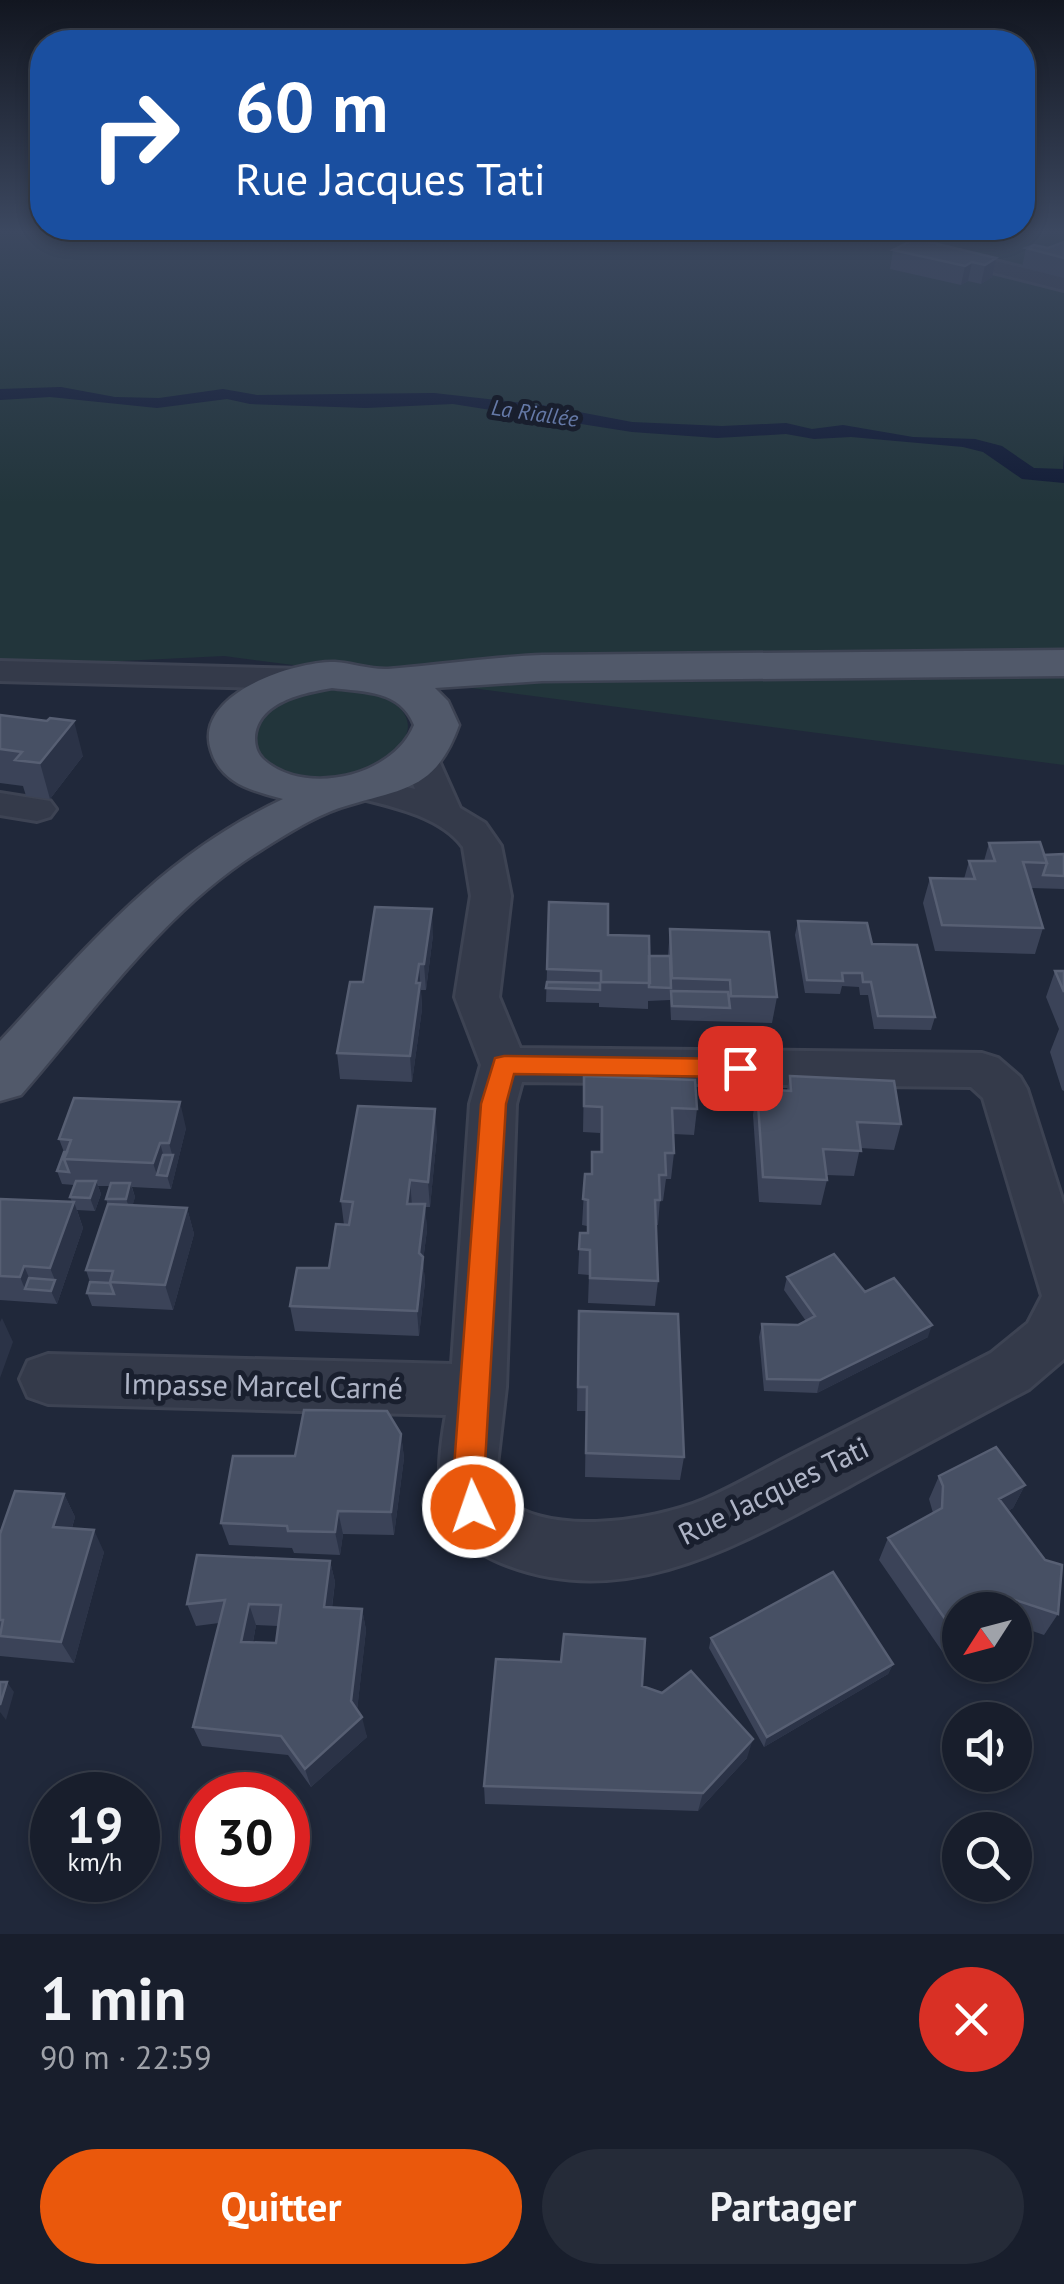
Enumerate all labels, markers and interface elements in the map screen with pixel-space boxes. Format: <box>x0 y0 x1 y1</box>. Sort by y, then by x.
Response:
text: 60 m <box>235 61 388 151</box>
icon: right <box>70 70 200 200</box>
text: Rue Jacques Tati <box>235 149 546 207</box>
water label: La Riallée <box>490 393 581 433</box>
pin <box>698 1026 783 1111</box>
icon: arrive <box>713 1041 768 1096</box>
street label: Impasse Marcel Carné <box>123 1363 403 1407</box>
street label: Rue Jacques Tati <box>671 1427 875 1553</box>
position arrow <box>421 1455 525 1559</box>
north arrow <box>942 1592 1032 1682</box>
map controls <box>942 1592 1032 1902</box>
button: sound <box>942 1702 1032 1792</box>
speed limit sign: 30 <box>180 1772 310 1902</box>
text: 19 <box>67 1792 123 1857</box>
button: search <box>942 1812 1032 1902</box>
text: km/h <box>68 1846 122 1878</box>
text: 1 min <box>40 1959 186 2037</box>
button: close <box>919 1967 1024 2072</box>
text: 90 m · 22:59 <box>40 2036 212 2078</box>
button: Quitter <box>40 2149 522 2264</box>
button: Partager <box>542 2149 1024 2264</box>

